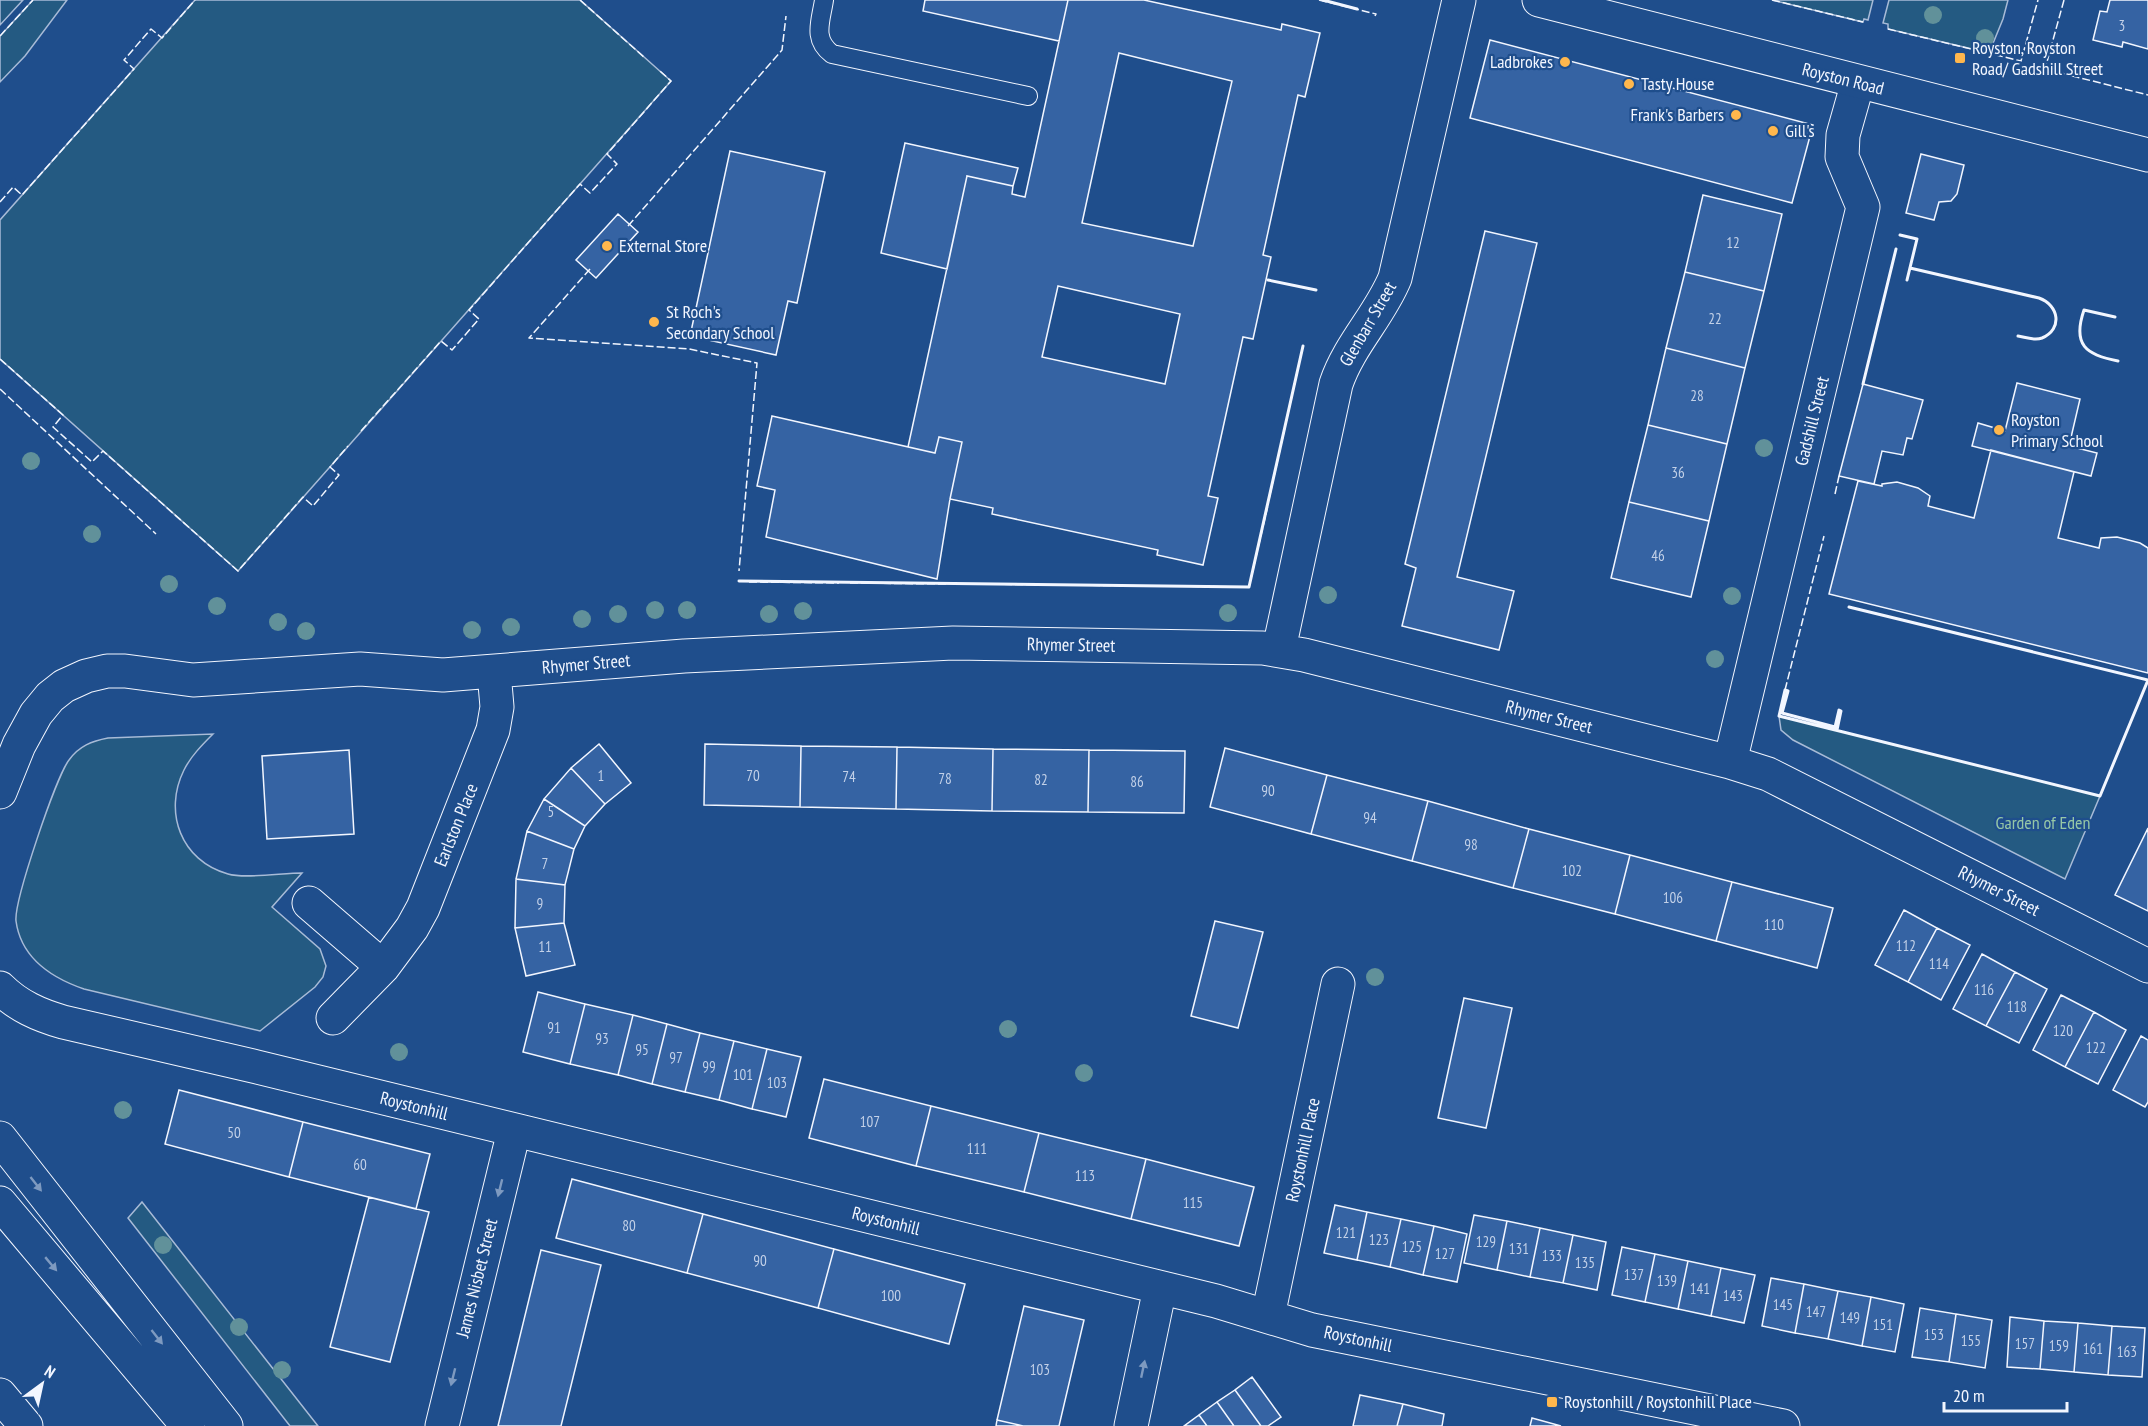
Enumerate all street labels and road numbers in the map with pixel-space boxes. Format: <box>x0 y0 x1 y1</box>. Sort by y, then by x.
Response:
street label: Royston Road <box>1800 57 1886 100</box>
street label: Glenbarr Street <box>1334 277 1401 370</box>
street label: Gadshill Street <box>1789 374 1834 468</box>
street label: Rhymer Street <box>1027 632 1115 657</box>
street label: Rhymer Street <box>541 648 631 679</box>
street label: Rhymer Street <box>1503 695 1595 738</box>
street label: Earlston Place <box>428 780 483 870</box>
street label: Rhymer Street <box>1955 860 2044 921</box>
street label: Roystonhill <box>378 1086 451 1125</box>
street label: Roystonhill Place <box>1280 1096 1325 1204</box>
street label: Roystonhill <box>850 1201 923 1240</box>
street label: James Nisbet Street <box>450 1216 502 1341</box>
street label: Roystonhill <box>1322 1320 1395 1357</box>

